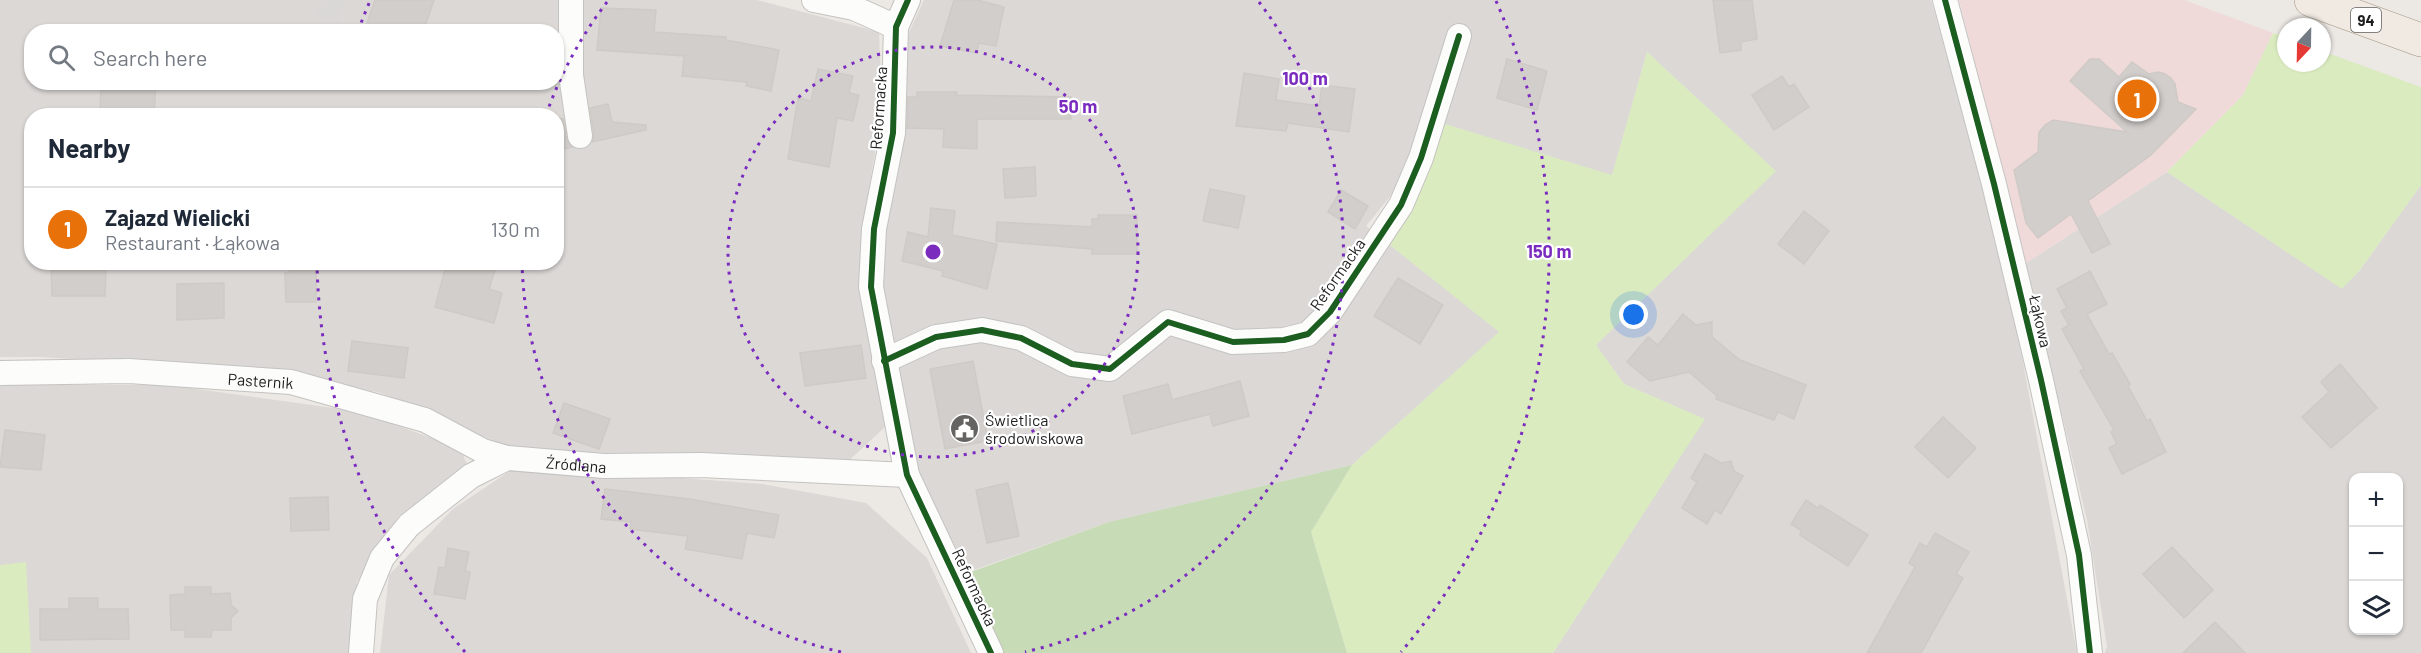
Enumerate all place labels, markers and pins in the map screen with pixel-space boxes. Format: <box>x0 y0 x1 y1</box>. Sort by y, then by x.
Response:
pin: 1 <box>2118 76 2156 122</box>
centre of rings <box>923 242 943 262</box>
place label: Świetlica środowiskowa <box>985 410 1083 447</box>
public building icon: Świetlica środowiskowa <box>948 412 980 444</box>

